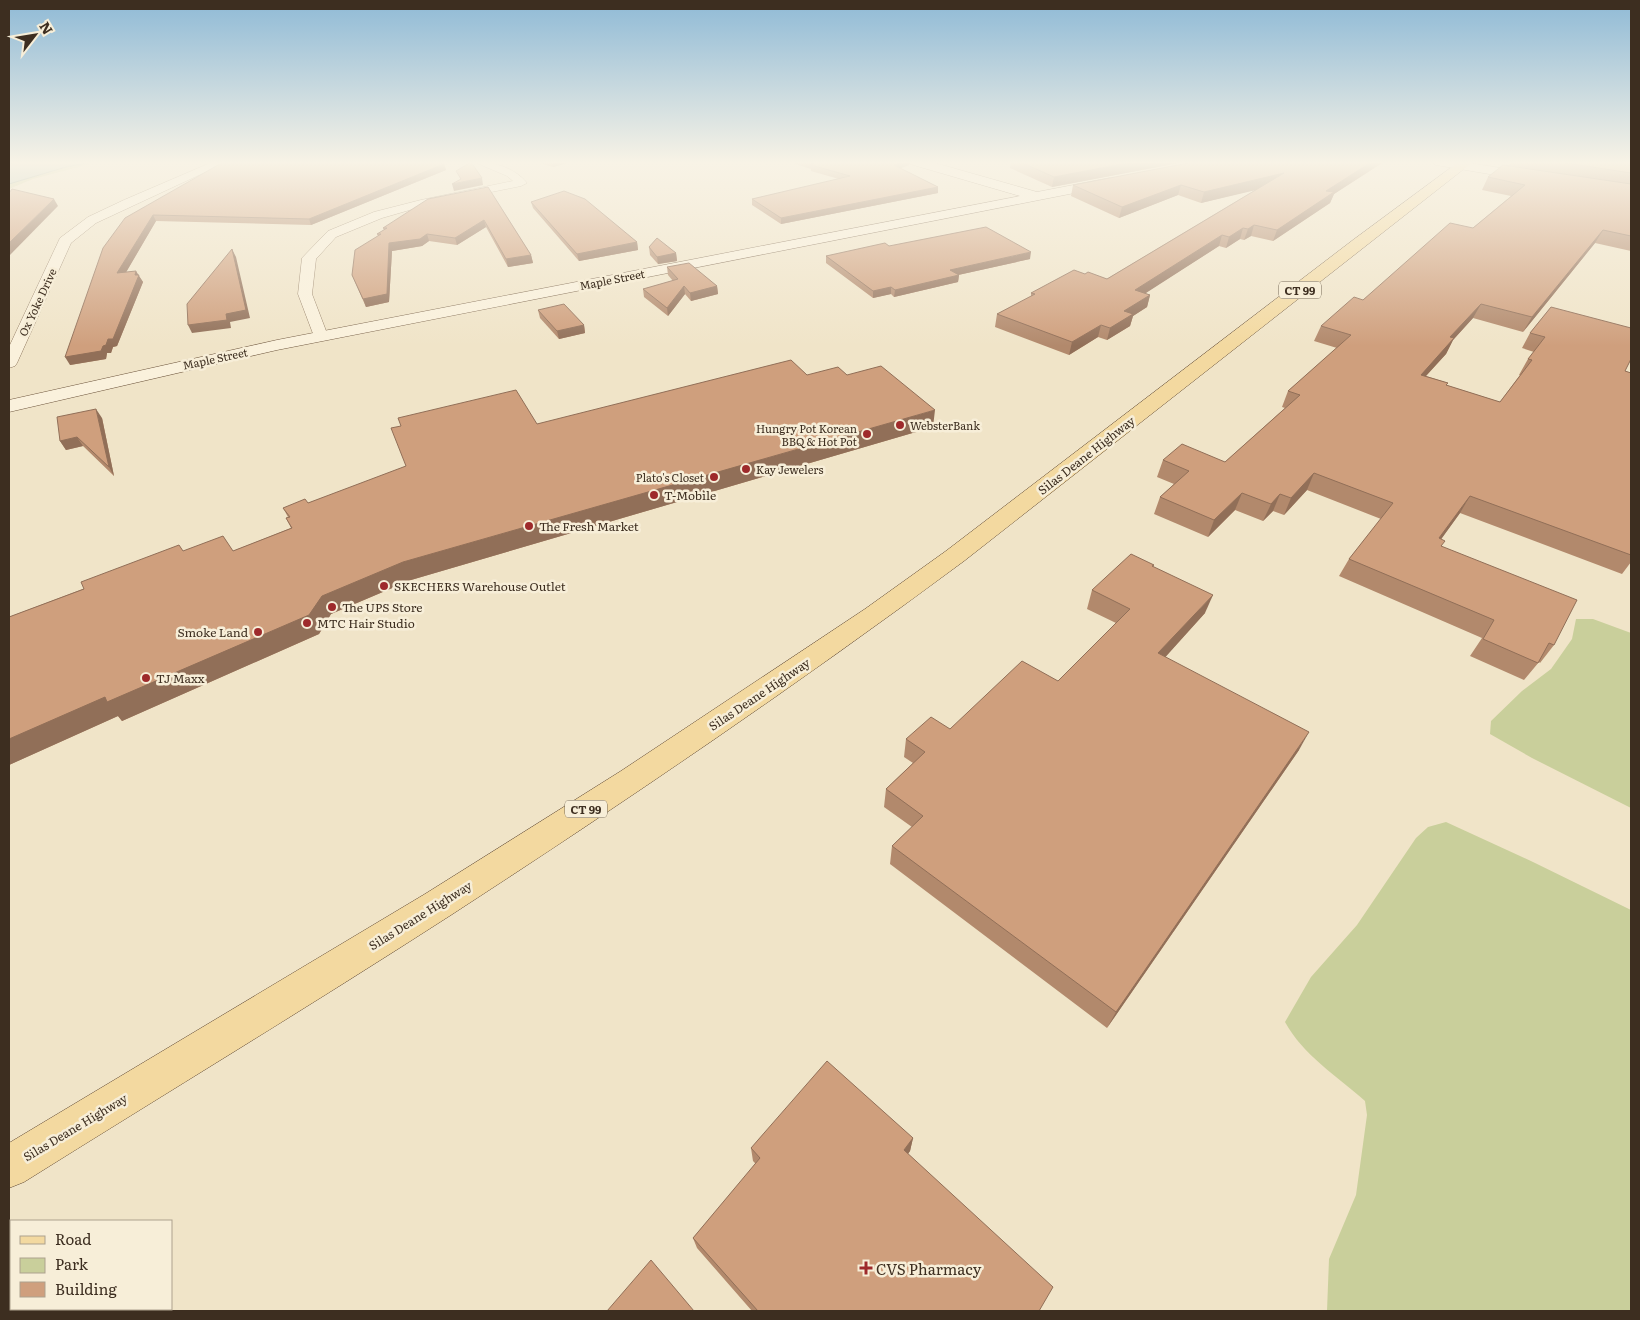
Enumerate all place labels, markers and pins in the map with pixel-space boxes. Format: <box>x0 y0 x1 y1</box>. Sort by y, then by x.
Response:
place label: WebsterBank <box>910 417 980 433</box>
marker: WebsterBank <box>894 419 906 431</box>
place label: Hungry Pot Korean BBQ & Hot Pot <box>756 420 858 449</box>
marker: Hungry Pot Korean BBQ & Hot Pot <box>861 428 873 440</box>
place label: Kay Jewelers <box>756 461 823 477</box>
marker: Kay Jewelers <box>740 463 752 475</box>
place label: Plato's Closet <box>636 469 705 485</box>
marker: Plato's Closet <box>708 471 720 483</box>
place label: T-Mobile <box>664 486 716 504</box>
marker: T-Mobile <box>648 489 660 501</box>
place label: The Fresh Market <box>539 517 639 535</box>
marker: The Fresh Market <box>523 520 535 532</box>
place label: SKECHERS Warehouse Outlet <box>394 577 566 595</box>
marker: SKECHERS Warehouse Outlet <box>378 580 390 592</box>
place label: The UPS Store <box>342 598 422 616</box>
marker: The UPS Store <box>326 601 338 613</box>
place label: MTC Hair Studio <box>317 614 415 632</box>
marker: MTC Hair Studio <box>301 617 313 629</box>
place label: Smoke Land <box>177 623 249 641</box>
marker: Smoke Land <box>252 626 264 638</box>
place label: TJ Maxx <box>156 669 205 687</box>
marker: TJ Maxx <box>140 672 152 684</box>
place label: CVS Pharmacy <box>876 1257 982 1280</box>
marker: CVS Pharmacy <box>860 1262 872 1274</box>

